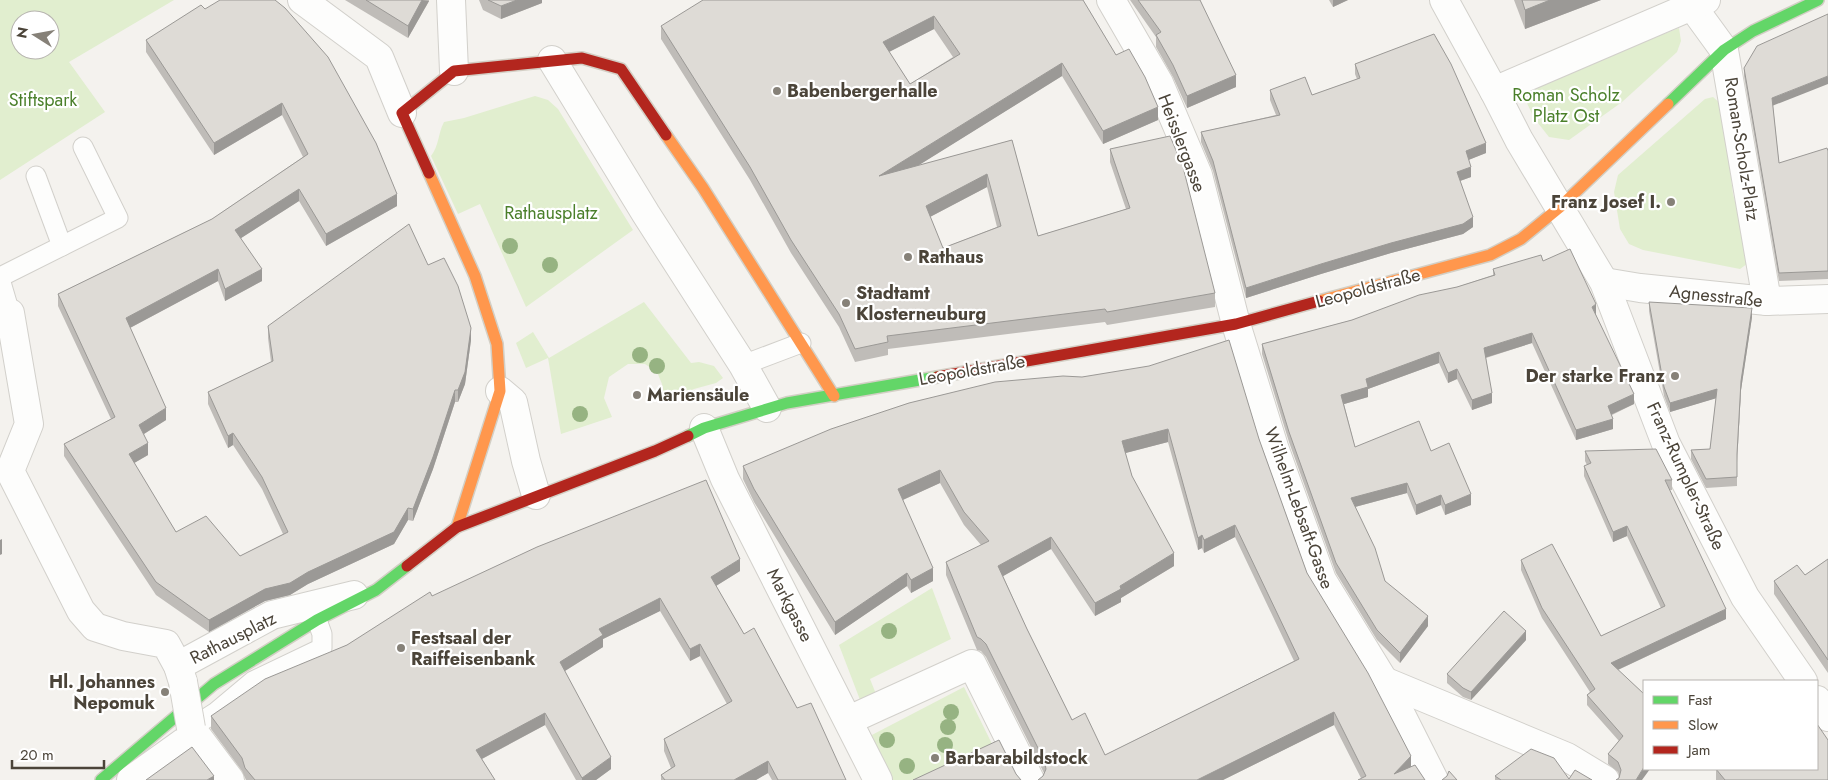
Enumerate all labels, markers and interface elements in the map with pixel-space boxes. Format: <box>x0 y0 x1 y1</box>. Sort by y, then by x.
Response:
north arrow <box>10 10 60 60</box>
text: N <box>11 25 33 40</box>
street label: Roman-Scholz-Platz <box>1718 75 1766 223</box>
place label: Babenbergerhalle <box>787 78 938 104</box>
park label: Roman Scholz Platz Ost <box>1512 82 1621 129</box>
marker: Babenbergerhalle <box>771 85 783 97</box>
park label: Stiftspark <box>9 87 77 113</box>
street label: Heisslergasse <box>1151 90 1213 196</box>
place label: Franz Josef I. <box>1551 189 1661 215</box>
marker: Franz Josef I. <box>1665 196 1677 208</box>
park label: Rathausplatz <box>504 200 598 226</box>
place label: Rathaus <box>918 244 984 270</box>
marker: Rathaus <box>902 251 914 263</box>
street label: Leopoldstraße <box>1313 262 1423 314</box>
street label: Agnesstraße <box>1668 278 1764 314</box>
place label: Stadtamt Klosterneuburg <box>856 280 986 327</box>
marker: Stadtamt Klosterneuburg <box>840 297 852 309</box>
street label: Leopoldstraße <box>917 348 1027 392</box>
place label: Der starke Franz <box>1525 363 1666 389</box>
marker: Der starke Franz <box>1669 370 1681 382</box>
place label: Mariensäule <box>647 382 749 408</box>
marker: Mariensäule <box>631 389 643 401</box>
street label: Franz-Rumpler-Straße <box>1640 398 1732 554</box>
street label: Wilhelm-Lebsaft-Gasse <box>1258 423 1340 593</box>
street label: Markgasse <box>760 564 820 646</box>
street label: Rathausplatz <box>185 605 281 671</box>
place label: Festsaal der Raiffeisenbank <box>411 625 536 672</box>
marker: Festsaal der Raiffeisenbank <box>395 642 407 654</box>
place label: Hl. Johannes Nepomuk <box>49 669 156 716</box>
legend <box>1643 680 1818 770</box>
marker: Hl. Johannes Nepomuk <box>159 686 171 698</box>
text: Fast <box>1688 689 1712 711</box>
text: Slow <box>1688 714 1719 736</box>
scale bar <box>12 738 105 770</box>
text: Jam <box>1686 739 1711 761</box>
text: 20 m <box>20 744 54 766</box>
place label: Barbarabildstock <box>945 745 1088 771</box>
marker: Barbarabildstock <box>929 752 941 764</box>

